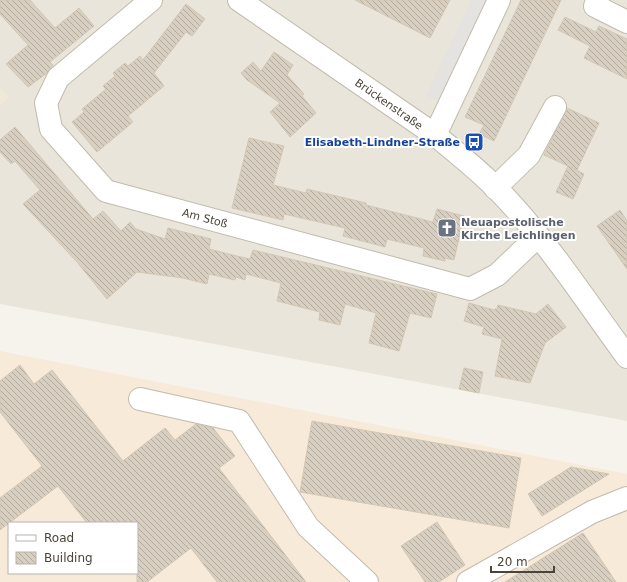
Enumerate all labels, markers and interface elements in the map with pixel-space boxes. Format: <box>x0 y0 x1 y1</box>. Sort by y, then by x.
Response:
street label: Brückenstraße <box>352 76 425 133</box>
bus stop icon: Elisabeth-Lindner-Straße <box>463 131 485 153</box>
place label: Elisabeth-Lindner-Straße <box>305 136 460 149</box>
street label: Am Stoß <box>181 206 229 231</box>
place label: Neuapostolische Kirche Leichlingen <box>461 216 576 242</box>
church icon: Neuapostolische Kirche Leichlingen <box>436 217 458 239</box>
legend <box>8 522 138 574</box>
text: Road <box>44 531 74 545</box>
scale bar <box>491 548 554 574</box>
text: Building <box>44 551 93 565</box>
text: 20 m <box>497 555 528 569</box>

